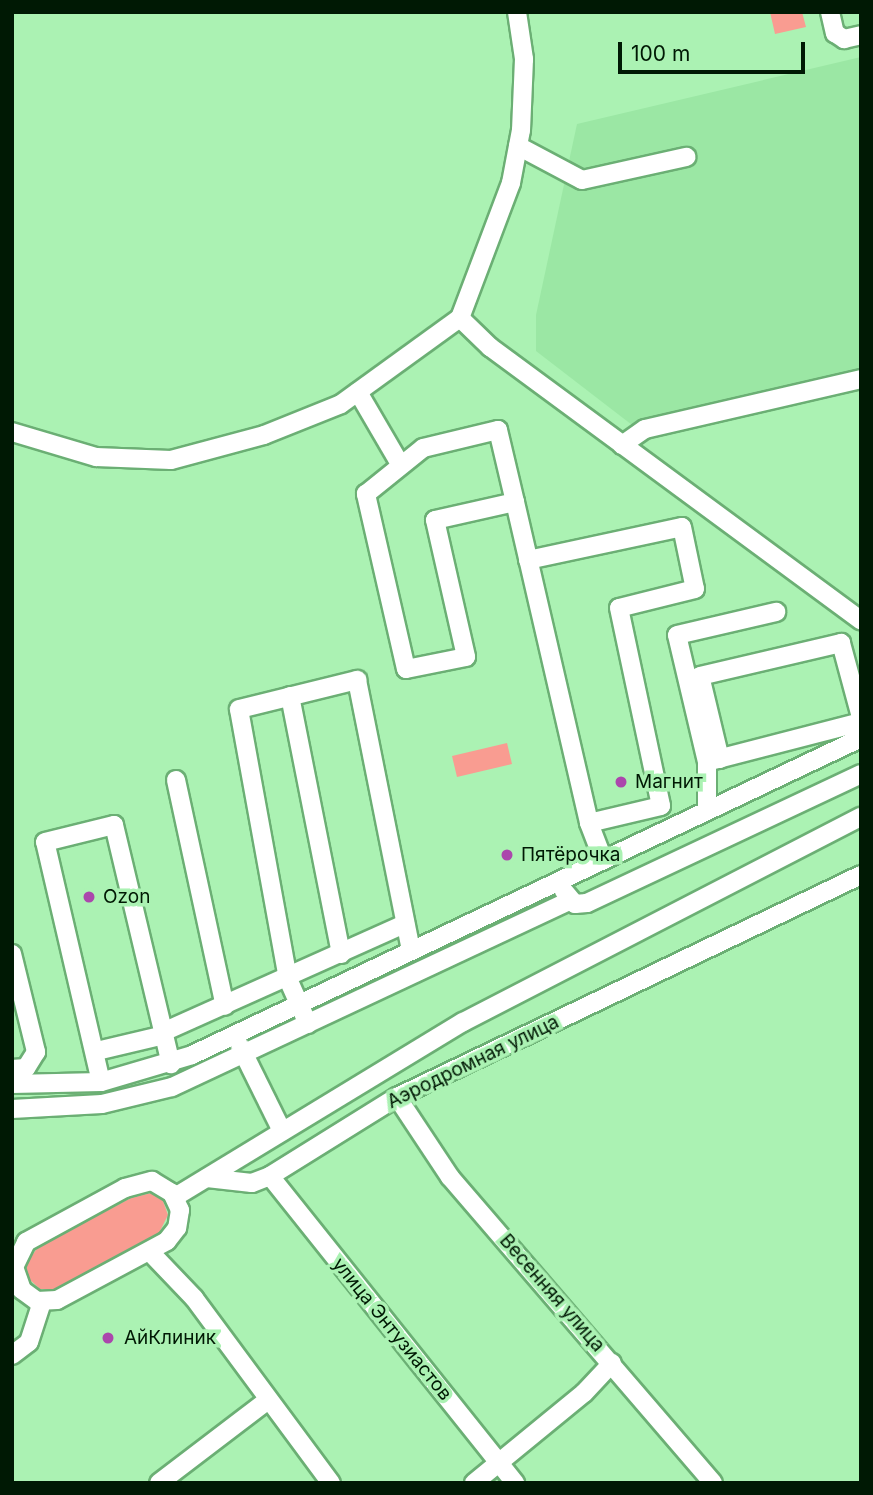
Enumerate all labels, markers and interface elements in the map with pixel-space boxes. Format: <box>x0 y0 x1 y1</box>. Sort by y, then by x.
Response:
scale bar <box>621 28 808 72</box>
text: 100 m <box>631 41 690 66</box>
place label: Магнит <box>635 771 703 793</box>
marker: Магнит <box>613 774 629 790</box>
place label: Пятёрочка <box>521 844 620 866</box>
marker: Пятёрочка <box>499 847 515 863</box>
place label: Ozon <box>103 886 150 908</box>
marker: Ozon <box>81 889 97 905</box>
street label: Аэродромная улица <box>383 1010 563 1114</box>
street label: Весенняя улица <box>495 1230 609 1356</box>
street label: улица Энтузиастов <box>328 1253 456 1405</box>
place label: АйКлиник <box>124 1327 216 1349</box>
marker: АйКлиник <box>98 1328 118 1348</box>

